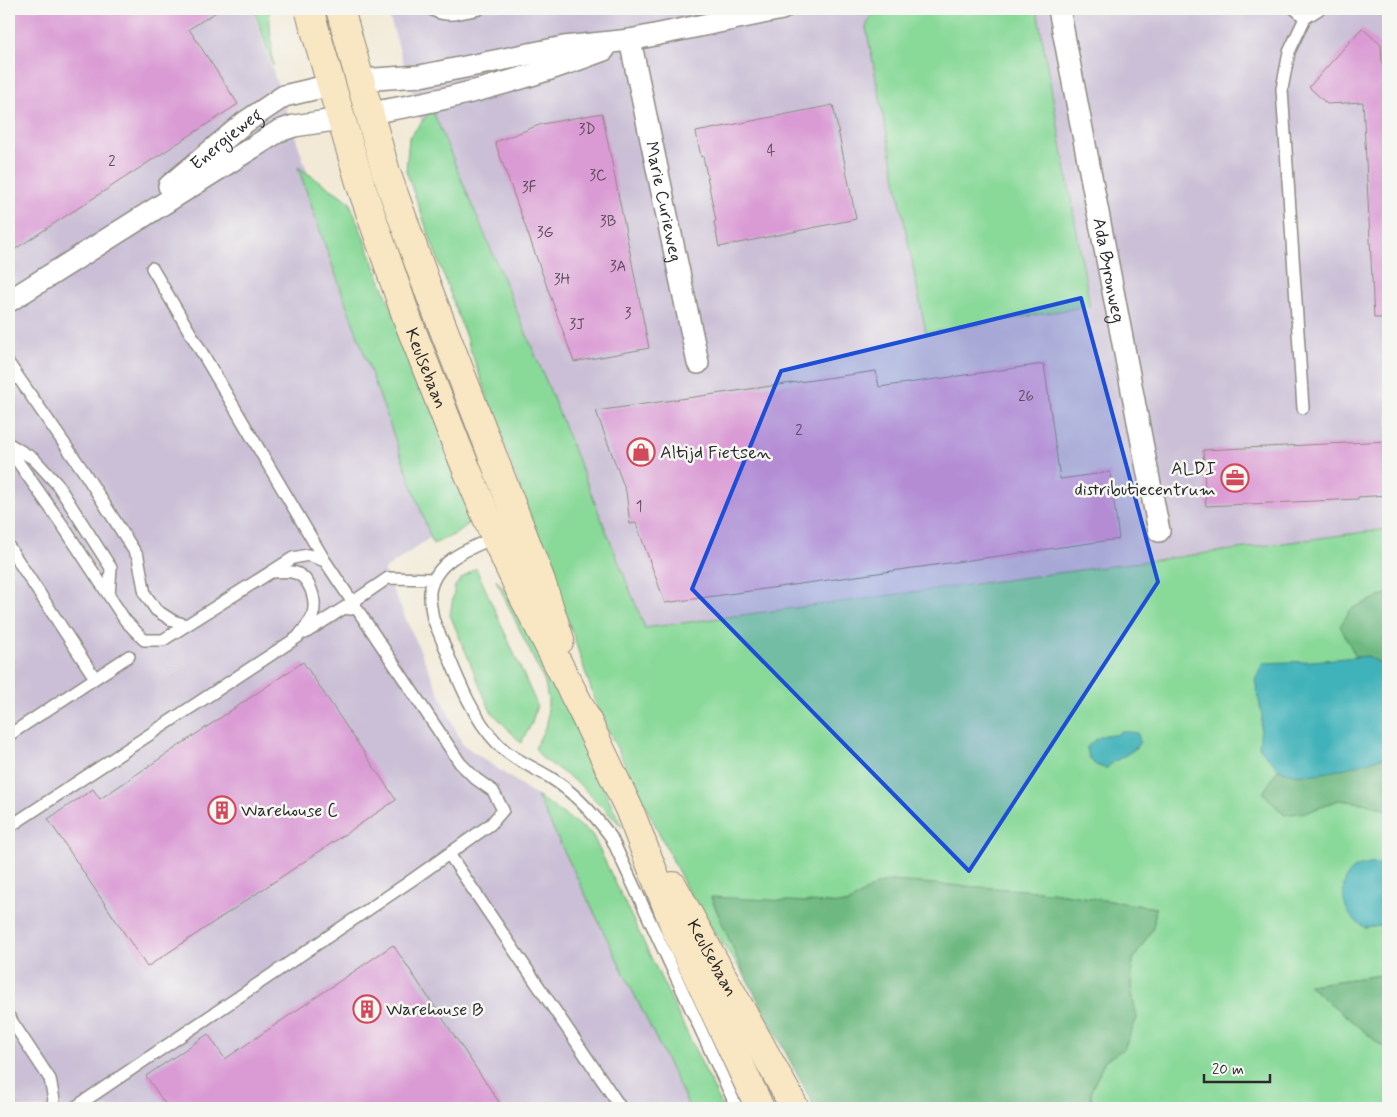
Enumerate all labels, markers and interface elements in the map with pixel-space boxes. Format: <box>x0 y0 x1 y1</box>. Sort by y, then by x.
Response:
street label: Energieweg <box>186 103 268 176</box>
house number: 3D <box>578 120 596 140</box>
street label: Marie Curieweg <box>639 139 687 264</box>
house number: 4 <box>767 141 776 161</box>
house number: 2 <box>108 152 116 172</box>
house number: 3C <box>589 166 607 186</box>
house number: 3F <box>522 178 536 198</box>
house number: 3B <box>600 212 616 232</box>
street label: Ada Byronweg <box>1086 216 1130 325</box>
house number: 3G <box>537 223 553 243</box>
house number: 3A <box>610 257 626 277</box>
house number: 3H <box>554 270 570 290</box>
house number: 3 <box>625 304 632 324</box>
house number: 3J <box>569 315 585 335</box>
street label: Keulsebaan <box>399 325 452 412</box>
house number: 26 <box>1018 387 1034 407</box>
house number: 2 <box>795 421 803 441</box>
shop icon: Altijd Fietsen <box>626 437 656 467</box>
place label: Altijd Fietsen <box>660 441 771 465</box>
place label: ALDI distributiecentrum <box>1074 457 1216 502</box>
office icon: ALDI distributiecentrum <box>1220 463 1250 493</box>
house number: 1 <box>636 497 642 517</box>
building icon: Warehouse C <box>207 795 237 825</box>
place label: Warehouse C <box>241 799 338 823</box>
street label: Keulsebaan <box>681 915 743 1001</box>
building icon: Warehouse B <box>352 994 382 1024</box>
place label: Warehouse B <box>386 998 483 1022</box>
scale bar <box>1204 1052 1271 1084</box>
text: 20 m <box>1212 1060 1244 1080</box>

